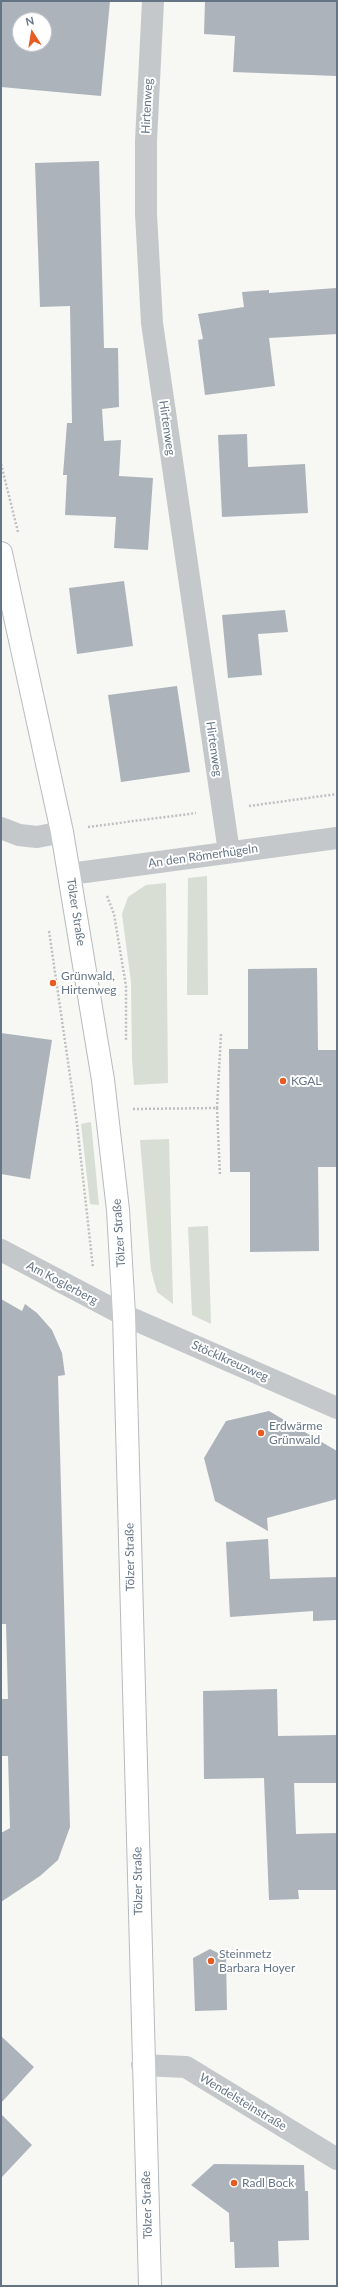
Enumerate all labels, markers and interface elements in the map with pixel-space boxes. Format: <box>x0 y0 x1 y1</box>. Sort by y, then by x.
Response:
north arrow <box>12 12 52 52</box>
text: N <box>24 14 35 28</box>
street label: Hirtenweg <box>138 78 156 134</box>
street label: Hirtenweg <box>156 400 178 456</box>
street label: Hirtenweg <box>203 721 225 777</box>
street label: An den Römerhügeln <box>147 841 259 871</box>
street label: Tölzer Straße <box>64 877 88 947</box>
place label: Grünwald, Hirtenweg <box>61 969 117 997</box>
marker: Grünwald, Hirtenweg <box>48 978 58 988</box>
place label: KGAL <box>291 1074 321 1088</box>
marker: KGAL <box>278 1076 288 1086</box>
street label: Tölzer Straße <box>109 1198 129 1268</box>
street label: Am Koglerberg <box>24 1258 100 1308</box>
street label: Stöcklkreuzweg <box>189 1338 271 1384</box>
place label: Erdwärme Grünwald <box>269 1419 323 1447</box>
marker: Erdwärme Grünwald <box>256 1428 266 1438</box>
street label: Tölzer Straße <box>122 1523 138 1591</box>
street label: Tölzer Straße <box>130 1847 146 1915</box>
place label: Steinmetz Barbara Hoyer <box>219 1947 295 1975</box>
marker: Steinmetz Barbara Hoyer <box>206 1956 216 1966</box>
street label: Wendelsteinstraße <box>197 2070 289 2134</box>
street label: Tölzer Straße <box>139 2171 155 2239</box>
place label: Radl Bock <box>242 2176 294 2190</box>
marker: Radl Bock <box>229 2178 239 2188</box>

